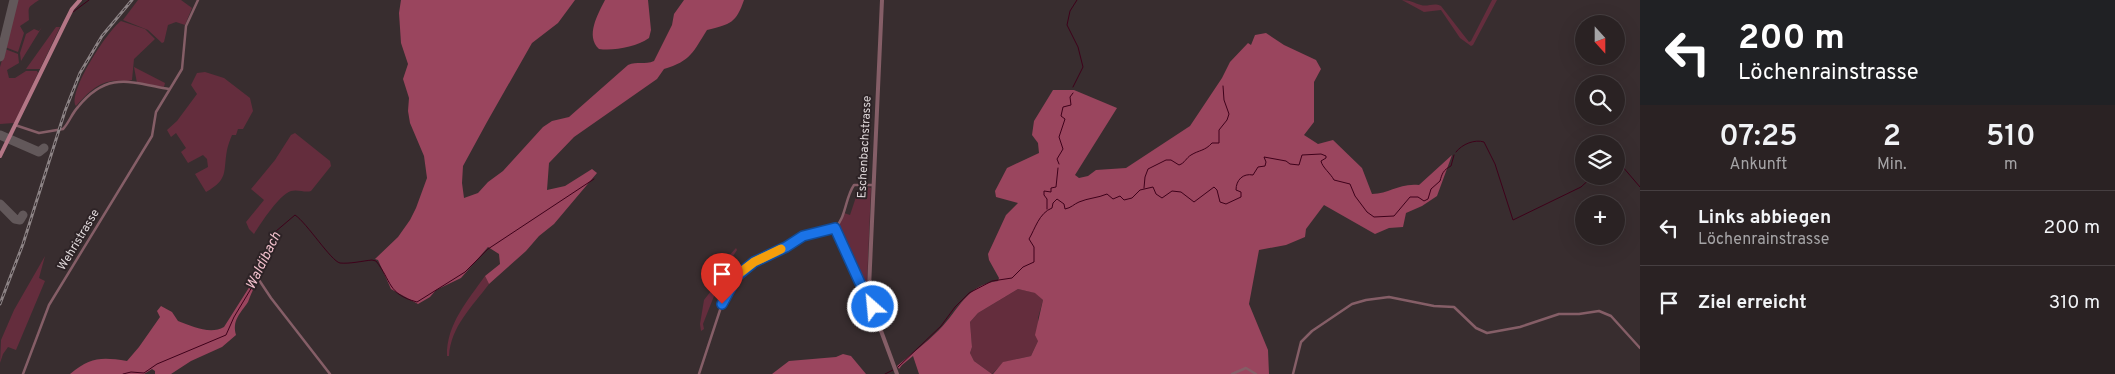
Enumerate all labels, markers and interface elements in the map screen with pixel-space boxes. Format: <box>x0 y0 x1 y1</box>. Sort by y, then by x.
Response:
north arrow <box>1575 15 1625 65</box>
map controls <box>1575 15 1625 245</box>
text: 200 m <box>1738 17 1845 61</box>
icon: left <box>1655 20 1720 85</box>
text: Löchenrainstrasse <box>1738 60 1919 87</box>
button: search <box>1575 75 1625 125</box>
street label: Eschenbachstrasse <box>854 95 876 199</box>
text: 07:25 <box>1719 119 1798 156</box>
text: 2 <box>1883 119 1901 156</box>
text: 510 <box>1986 119 2036 156</box>
button: layers <box>1575 135 1625 185</box>
text: Ankunft <box>1730 155 1787 175</box>
text: Min. <box>1877 155 1907 175</box>
text: m <box>2004 155 2018 175</box>
button: + <box>1575 195 1625 245</box>
street label: Wehristrasse <box>54 206 104 274</box>
text: Links abbiegen <box>1698 206 1831 230</box>
icon: left <box>1655 214 1683 242</box>
text: 200 m <box>2044 216 2100 240</box>
water label: Waldibach <box>243 229 285 293</box>
text: Löchenrainstrasse <box>1698 230 1829 250</box>
pin <box>701 253 743 304</box>
icon: arrive <box>708 260 736 288</box>
position arrow <box>846 280 898 332</box>
icon: arrive <box>1655 289 1683 317</box>
text: Ziel erreicht <box>1698 291 1807 315</box>
text: 310 m <box>2049 291 2100 315</box>

